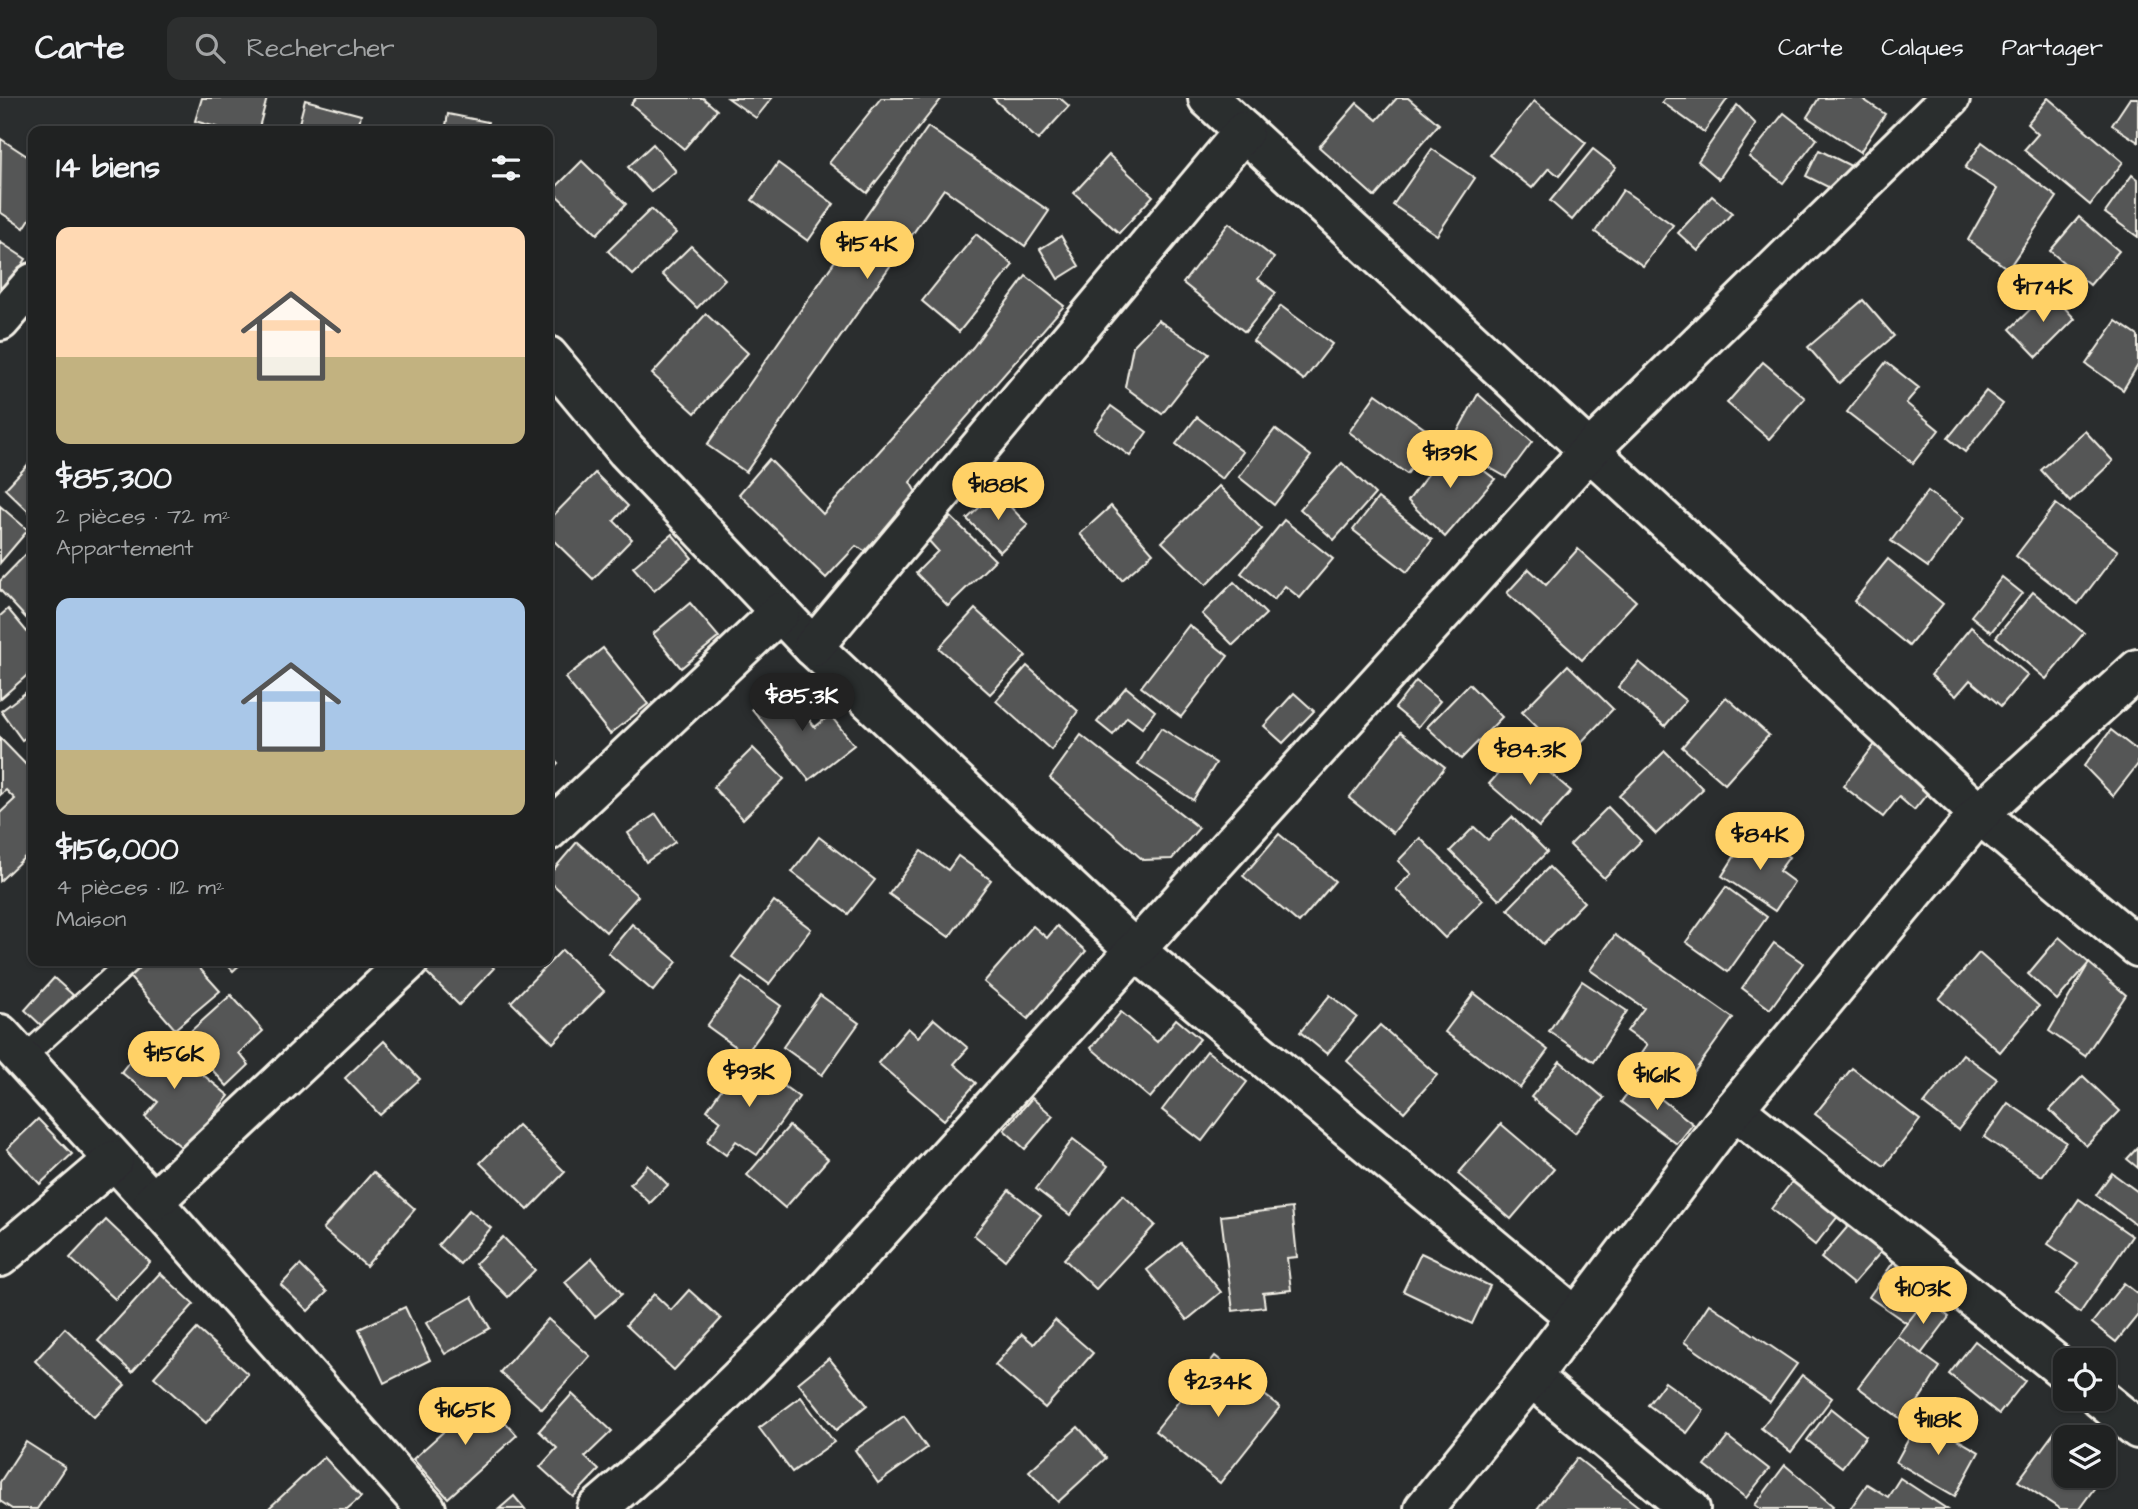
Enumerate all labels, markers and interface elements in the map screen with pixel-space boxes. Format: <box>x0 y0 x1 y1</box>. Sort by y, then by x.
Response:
search box <box>167 17 657 80</box>
text: Carte <box>35 25 125 71</box>
icon: search <box>191 29 229 67</box>
text: Rechercher <box>247 30 395 66</box>
text: Carte <box>1778 31 1843 65</box>
text: Calques <box>1881 31 1964 65</box>
text: Partager <box>2002 31 2103 65</box>
text: 14 biens <box>56 147 160 189</box>
icon: filters <box>487 149 525 187</box>
pin: $154K <box>818 222 916 281</box>
text: $154K <box>836 228 898 260</box>
pin: $174K <box>1994 264 2092 324</box>
text: $174K <box>2013 271 2073 303</box>
icon: home <box>228 273 354 399</box>
pin: $139K <box>1401 430 1499 490</box>
text: $139K <box>1423 437 1477 469</box>
text: $85,300 <box>56 458 172 500</box>
pin: $188K <box>949 462 1047 522</box>
text: $188K <box>968 469 1028 501</box>
text: 2 pièces · 72 m² <box>56 500 230 532</box>
text: Appartement <box>56 532 194 564</box>
icon: home <box>228 644 354 770</box>
pin: $85.3K <box>745 674 859 733</box>
text: $85.3K <box>766 680 838 712</box>
pin: $84.3K <box>1473 728 1587 787</box>
text: $84.3K <box>1494 734 1566 766</box>
pin: $84K <box>1719 812 1801 872</box>
text: $84K <box>1731 819 1789 851</box>
text: $156,000 <box>56 829 179 871</box>
text: 4 pièces · 112 m² <box>56 871 225 903</box>
text: Maison <box>56 903 126 935</box>
pin: $156K <box>125 1032 223 1091</box>
text: $156K <box>144 1038 204 1070</box>
pin: $93K <box>708 1049 790 1109</box>
pin: $161K <box>1608 1052 1706 1112</box>
text: $93K <box>723 1056 775 1088</box>
text: $161K <box>1633 1059 1681 1091</box>
pin: $103K <box>1874 1266 1972 1326</box>
text: $103K <box>1895 1273 1951 1305</box>
map controls <box>2053 1348 2116 1488</box>
button: locate <box>2053 1348 2116 1411</box>
pin: $234K <box>1169 1360 1267 1419</box>
text: $234K <box>1184 1366 1252 1398</box>
pin: $165K <box>416 1388 514 1447</box>
text: $165K <box>435 1394 495 1426</box>
pin: $118K <box>1889 1398 1987 1457</box>
text: $118K <box>1914 1404 1962 1436</box>
button: layers <box>2053 1425 2116 1488</box>

